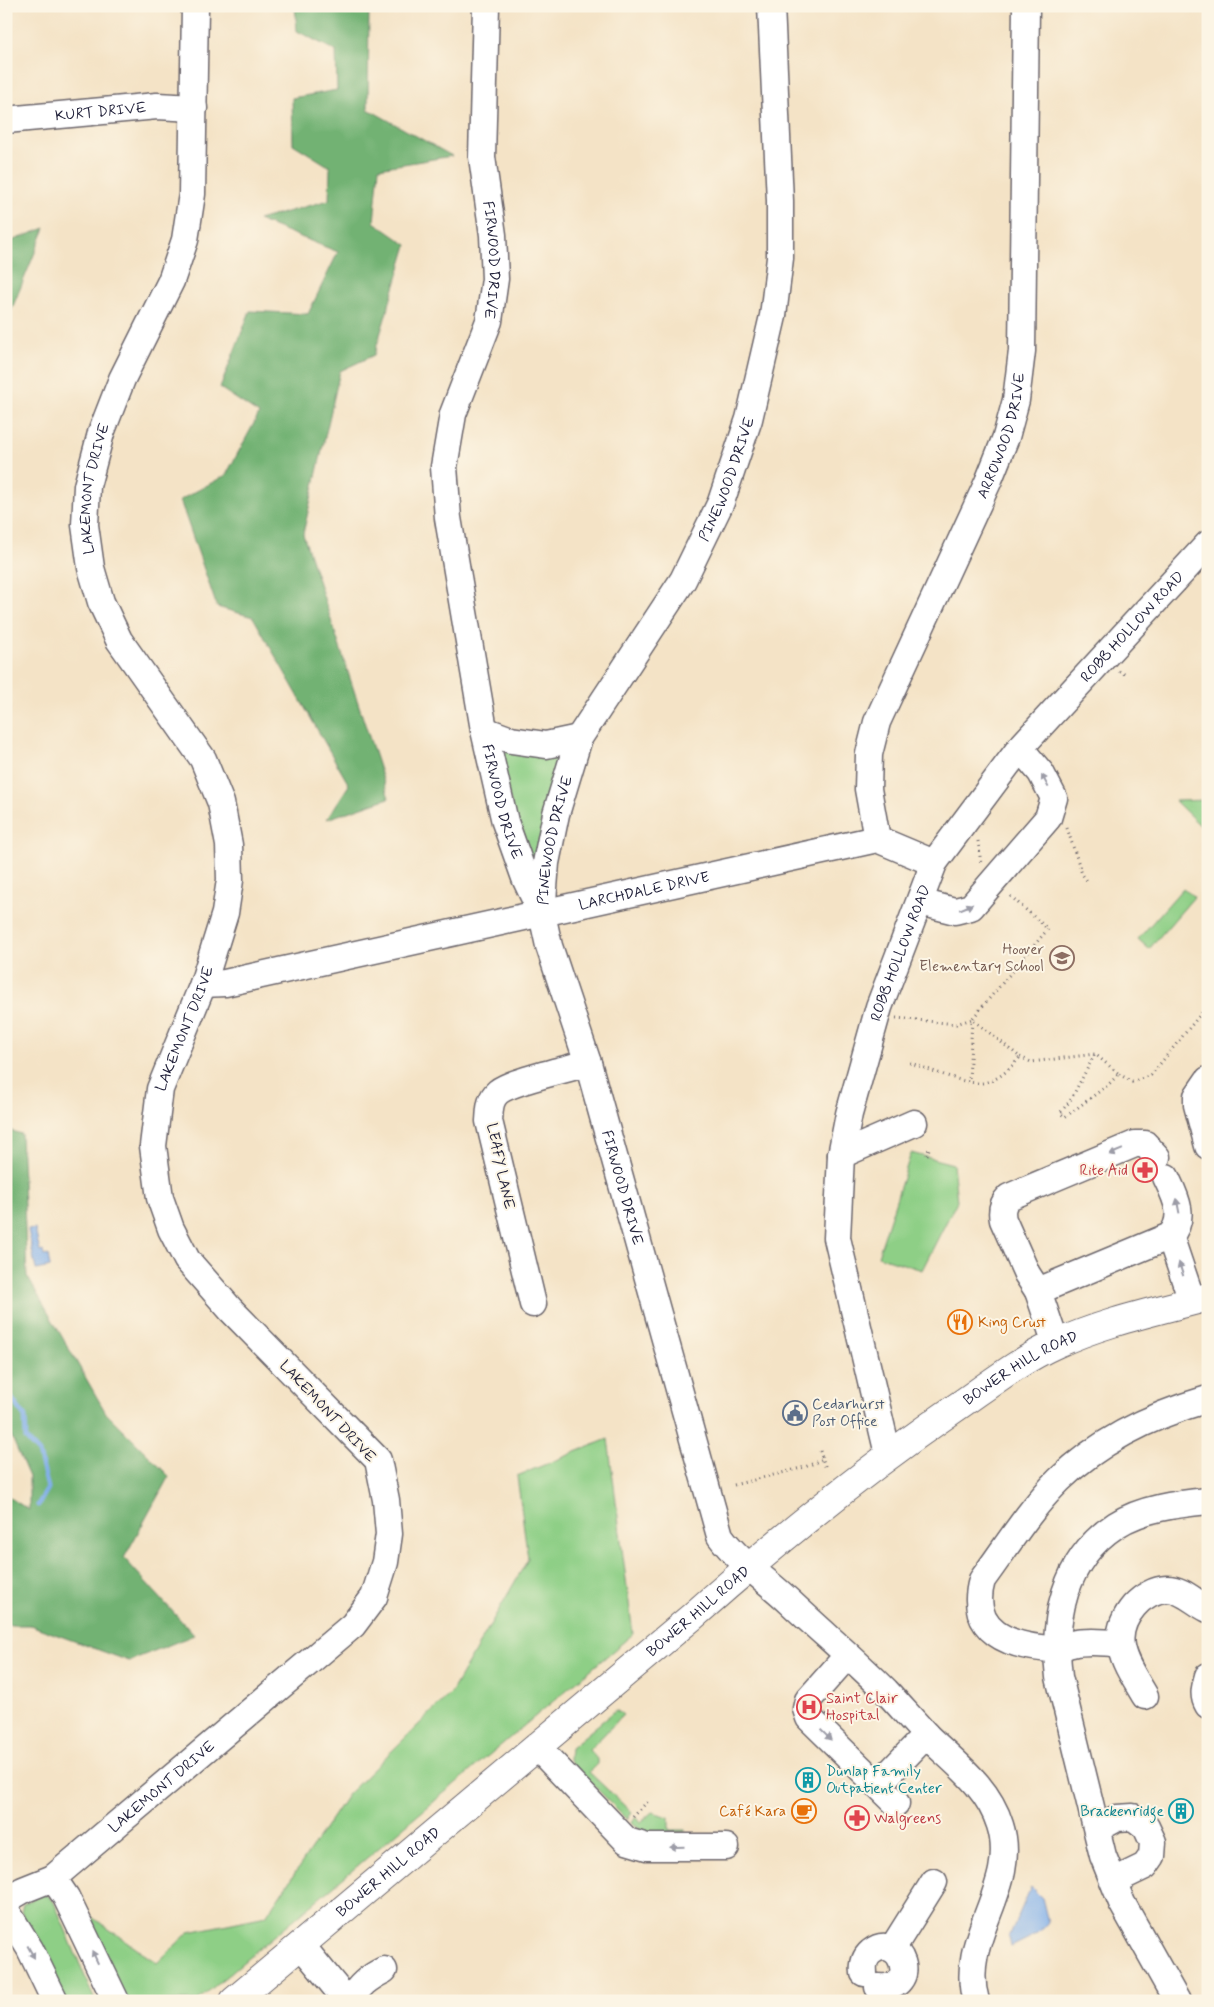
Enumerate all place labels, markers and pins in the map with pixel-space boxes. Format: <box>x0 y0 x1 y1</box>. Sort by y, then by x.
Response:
place label: Hoover Elementary School <box>919 940 1044 977</box>
school or university icon: Hoover Elementary School <box>1049 945 1075 971</box>
pharmacy icon: Rite Aid <box>1132 1157 1158 1183</box>
place label: Rite Aid <box>1079 1161 1128 1181</box>
restaurant icon: King Crust <box>947 1309 973 1335</box>
place label: King Crust <box>978 1313 1046 1334</box>
place label: Cedarhurst Post Office <box>812 1395 885 1432</box>
public building icon: Cedarhurst Post Office <box>782 1400 808 1426</box>
place label: Saint Clair Hospital <box>826 1689 898 1726</box>
hospital icon: Saint Clair Hospital <box>796 1694 822 1720</box>
place label: Dunlap Family Outpatient Center <box>826 1762 942 1799</box>
building icon: Dunlap Family Outpatient Center <box>795 1767 821 1793</box>
cafe icon: Café Kara <box>791 1798 817 1824</box>
building icon: Brackenridge <box>1168 1798 1194 1824</box>
place label: Café Kara <box>719 1802 786 1822</box>
place label: Brackenridge <box>1080 1802 1164 1823</box>
pharmacy icon: Walgreens <box>844 1805 870 1831</box>
place label: Walgreens <box>874 1809 941 1830</box>

